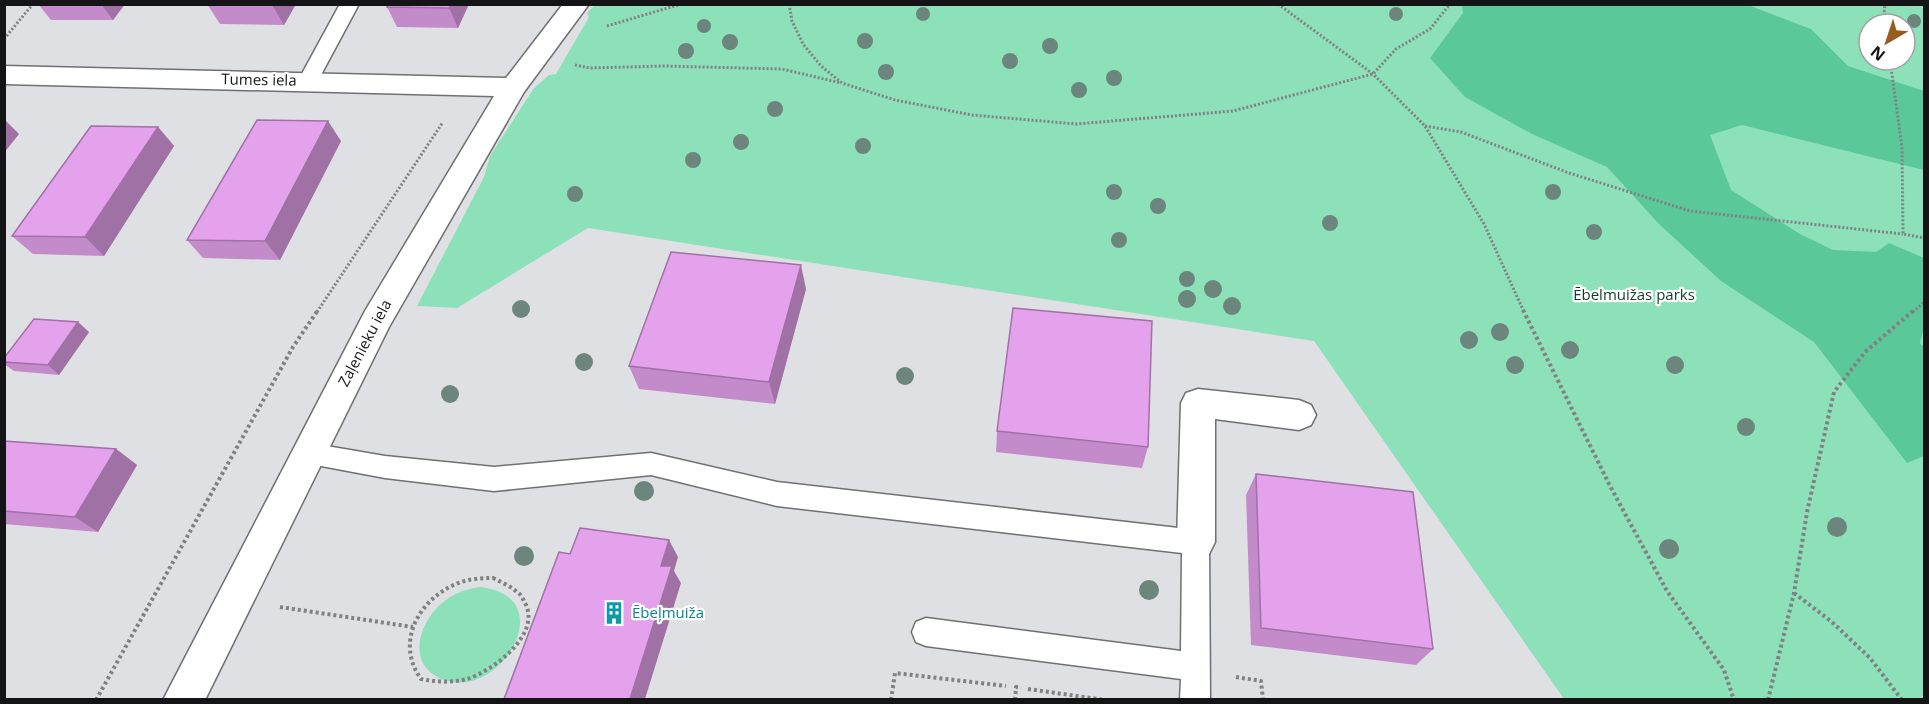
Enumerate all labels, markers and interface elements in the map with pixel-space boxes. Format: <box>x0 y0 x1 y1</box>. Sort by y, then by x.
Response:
north arrow <box>1857 12 1917 72</box>
text: N <box>1866 41 1890 66</box>
street label: Tumes iela <box>221 68 297 90</box>
park label: Ēbelmuižas parks <box>1573 284 1695 304</box>
street label: Zaļenieku iela <box>333 296 395 390</box>
building icon: Ēbeļmuiža <box>601 600 627 626</box>
place label: Ēbeļmuiža <box>632 602 704 622</box>

